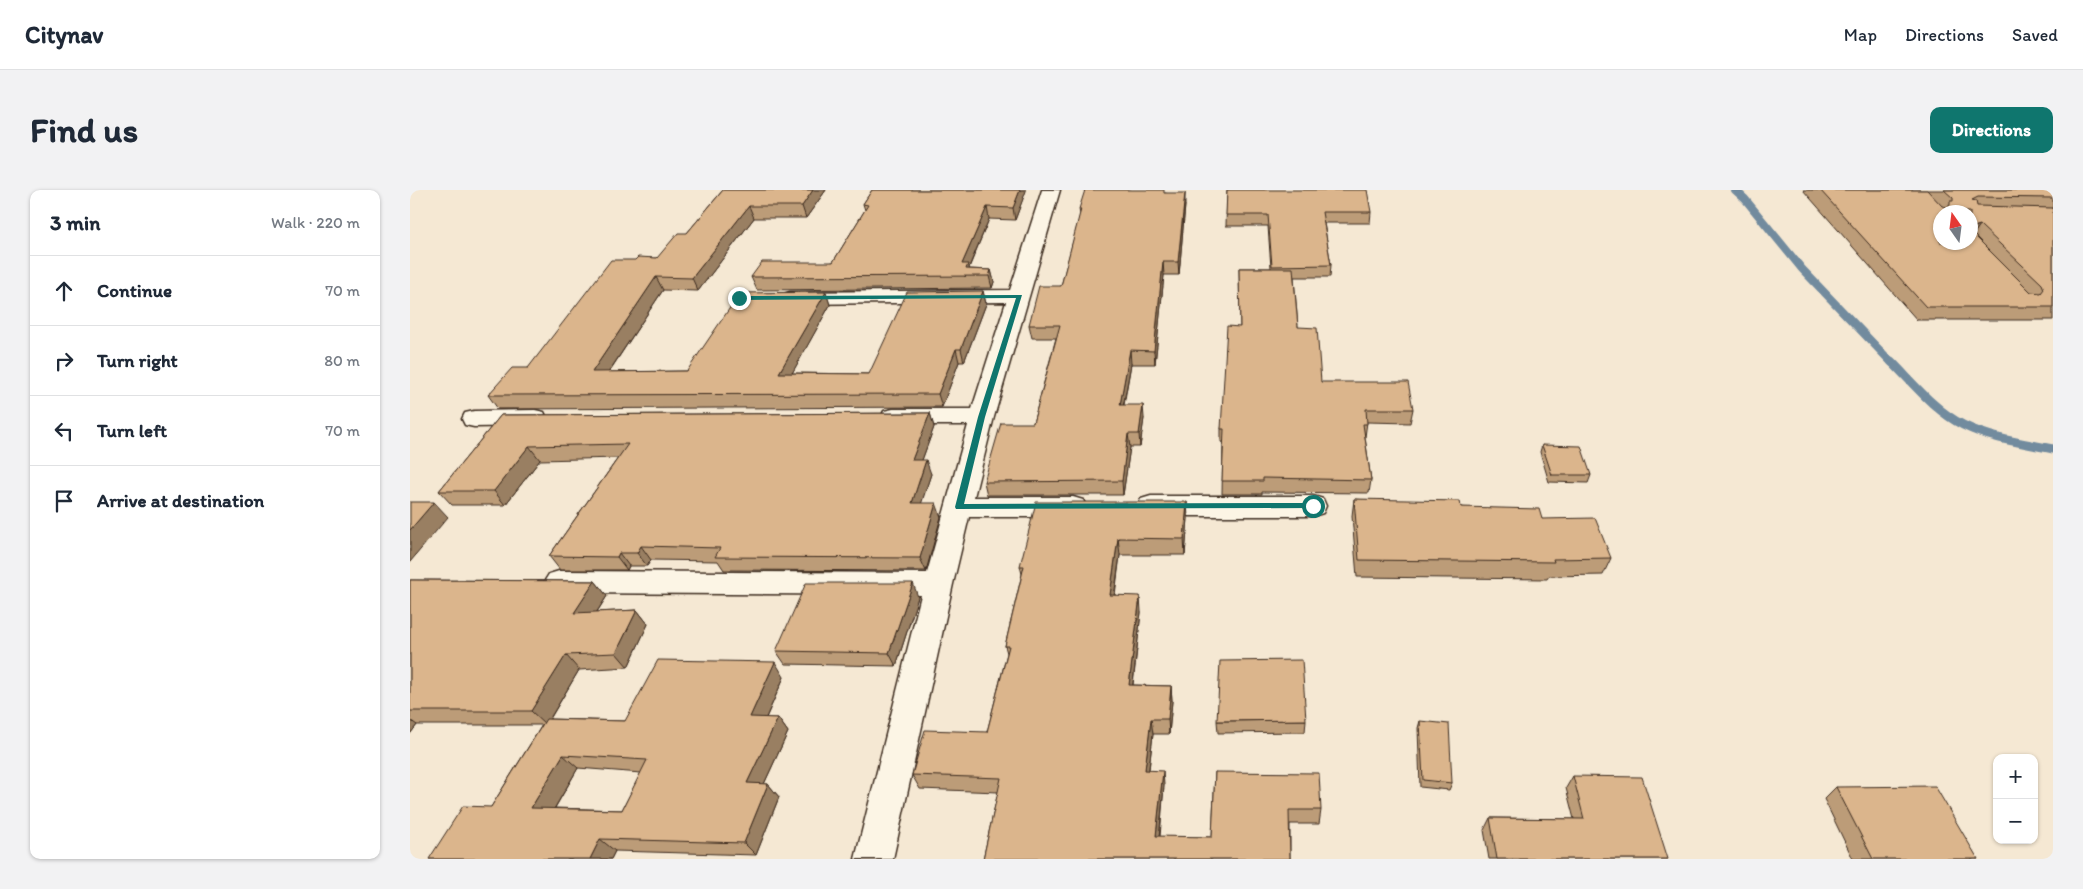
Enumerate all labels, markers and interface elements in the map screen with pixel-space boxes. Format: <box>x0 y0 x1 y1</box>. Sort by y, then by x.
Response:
text: Citynav <box>25 20 103 49</box>
text: Map <box>1844 24 1877 46</box>
text: Directions <box>1905 24 1984 46</box>
text: Saved <box>2012 24 2058 46</box>
button: Directions <box>1930 107 2053 153</box>
text: Find us <box>30 109 138 151</box>
north arrow <box>1933 205 1978 250</box>
text: 3 min <box>50 210 100 235</box>
text: Walk · 220 m <box>271 213 360 232</box>
icon: ahead <box>50 277 78 305</box>
text: Continue <box>97 279 172 302</box>
text: 70 m <box>325 281 360 300</box>
route end <box>728 287 751 310</box>
icon: right <box>50 347 78 375</box>
text: Turn right <box>97 349 178 372</box>
text: 80 m <box>324 351 360 370</box>
icon: left <box>50 417 78 445</box>
text: Turn left <box>97 419 167 442</box>
text: 70 m <box>325 421 360 440</box>
icon: arrive <box>50 487 78 515</box>
text: Arrive at destination <box>97 489 264 512</box>
route start <box>1302 495 1325 518</box>
map controls <box>1993 754 2038 844</box>
button: + <box>1993 754 2038 799</box>
button: − <box>1993 799 2038 844</box>

